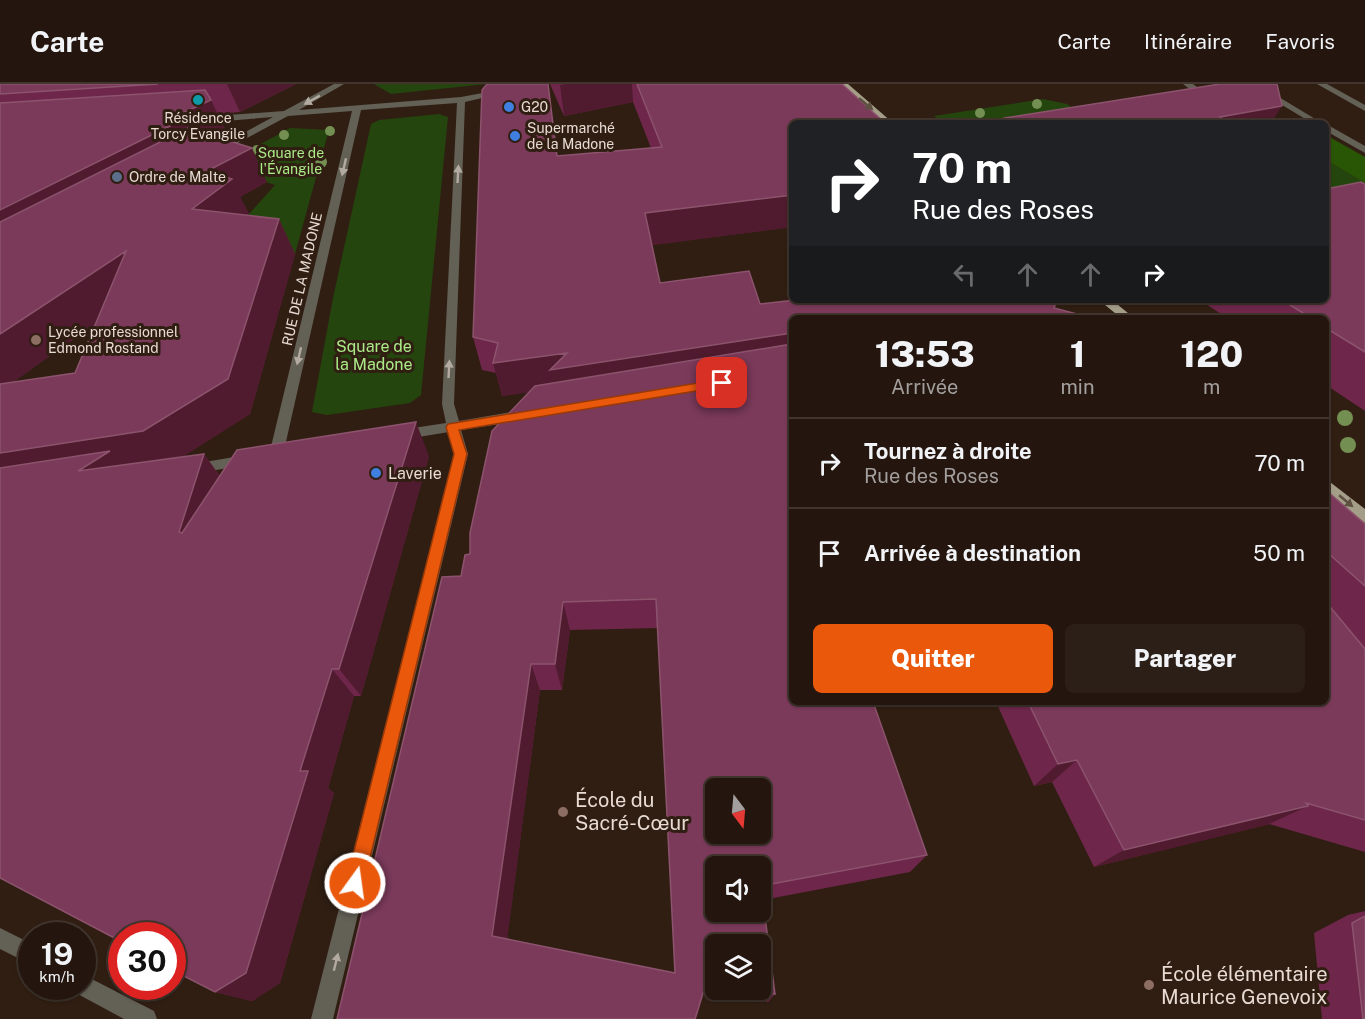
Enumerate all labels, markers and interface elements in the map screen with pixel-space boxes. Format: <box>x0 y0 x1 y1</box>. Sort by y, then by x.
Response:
text: Carte <box>30 25 104 58</box>
text: Carte <box>1057 29 1111 54</box>
text: Itinéraire <box>1144 29 1232 54</box>
text: Favoris <box>1265 29 1335 54</box>
marker: Résidence Torcy Evangile <box>191 93 205 107</box>
one-way arrow <box>303 95 320 105</box>
one-way arrow <box>858 97 874 110</box>
place label: G20 <box>521 99 548 115</box>
marker: G20 <box>502 100 516 114</box>
place label: Résidence Torcy Evangile <box>151 110 245 142</box>
place label: Supermarché de la Madone <box>527 120 615 152</box>
marker: Supermarché de la Madone <box>508 129 522 143</box>
text: 70 m <box>912 143 1012 192</box>
icon: right <box>813 144 891 222</box>
park label: Square de l'Évangile <box>258 145 324 177</box>
one-way arrow <box>339 158 348 177</box>
one-way arrow <box>454 164 463 183</box>
place label: Ordre de Malte <box>129 169 226 185</box>
marker: Ordre de Malte <box>110 170 124 184</box>
text: Rue des Roses <box>912 193 1094 225</box>
street label: RUE DE LA MADONE <box>279 211 325 347</box>
icon: left <box>948 258 981 291</box>
icon: ahead <box>1011 258 1044 291</box>
icon: ahead <box>1074 258 1107 291</box>
icon: right <box>1137 258 1170 291</box>
place label: Lycée professionnel Edmond Rostand <box>48 324 178 356</box>
marker: Lycée professionnel Edmond Rostand <box>29 333 43 347</box>
text: 13:53 <box>875 333 975 375</box>
text: 1 <box>1070 333 1085 375</box>
text: 120 <box>1180 333 1243 375</box>
park label: Square de la Madone <box>335 337 413 374</box>
one-way arrow <box>294 347 303 366</box>
pin <box>696 357 747 408</box>
one-way arrow <box>445 359 454 378</box>
icon: arrive <box>705 366 738 399</box>
text: Arrivée <box>891 375 958 399</box>
text: min <box>1061 375 1094 399</box>
text: m <box>1203 375 1220 399</box>
text: Tournez à droite <box>864 438 1032 464</box>
icon: right <box>813 447 846 480</box>
text: 70 m <box>1254 450 1305 476</box>
place label: Laverie <box>388 464 442 483</box>
text: Rue des Roses <box>864 464 999 488</box>
marker: Laverie <box>369 466 383 480</box>
one-way arrow <box>1338 494 1353 507</box>
icon: arrive <box>813 537 846 570</box>
text: Arrivée à destination <box>864 540 1081 566</box>
text: 50 m <box>1253 540 1305 566</box>
button: Quitter <box>813 624 1053 693</box>
button: Partager <box>1065 624 1305 693</box>
north arrow <box>705 778 771 844</box>
map controls <box>705 778 771 1000</box>
place label: École du Sacré-Cœur <box>575 787 689 835</box>
marker: École du Sacré-Cœur <box>556 805 570 819</box>
position arrow <box>323 851 387 915</box>
button: sound <box>705 856 771 922</box>
speed limit sign: 30 <box>108 922 186 1000</box>
button: layers <box>705 934 771 1000</box>
text: 19 <box>41 936 73 972</box>
one-way arrow <box>331 953 341 971</box>
place label: École élémentaire Maurice Genevoix <box>1161 961 1328 1009</box>
text: km/h <box>39 968 75 985</box>
marker: École élémentaire Maurice Genevoix <box>1142 978 1156 992</box>

